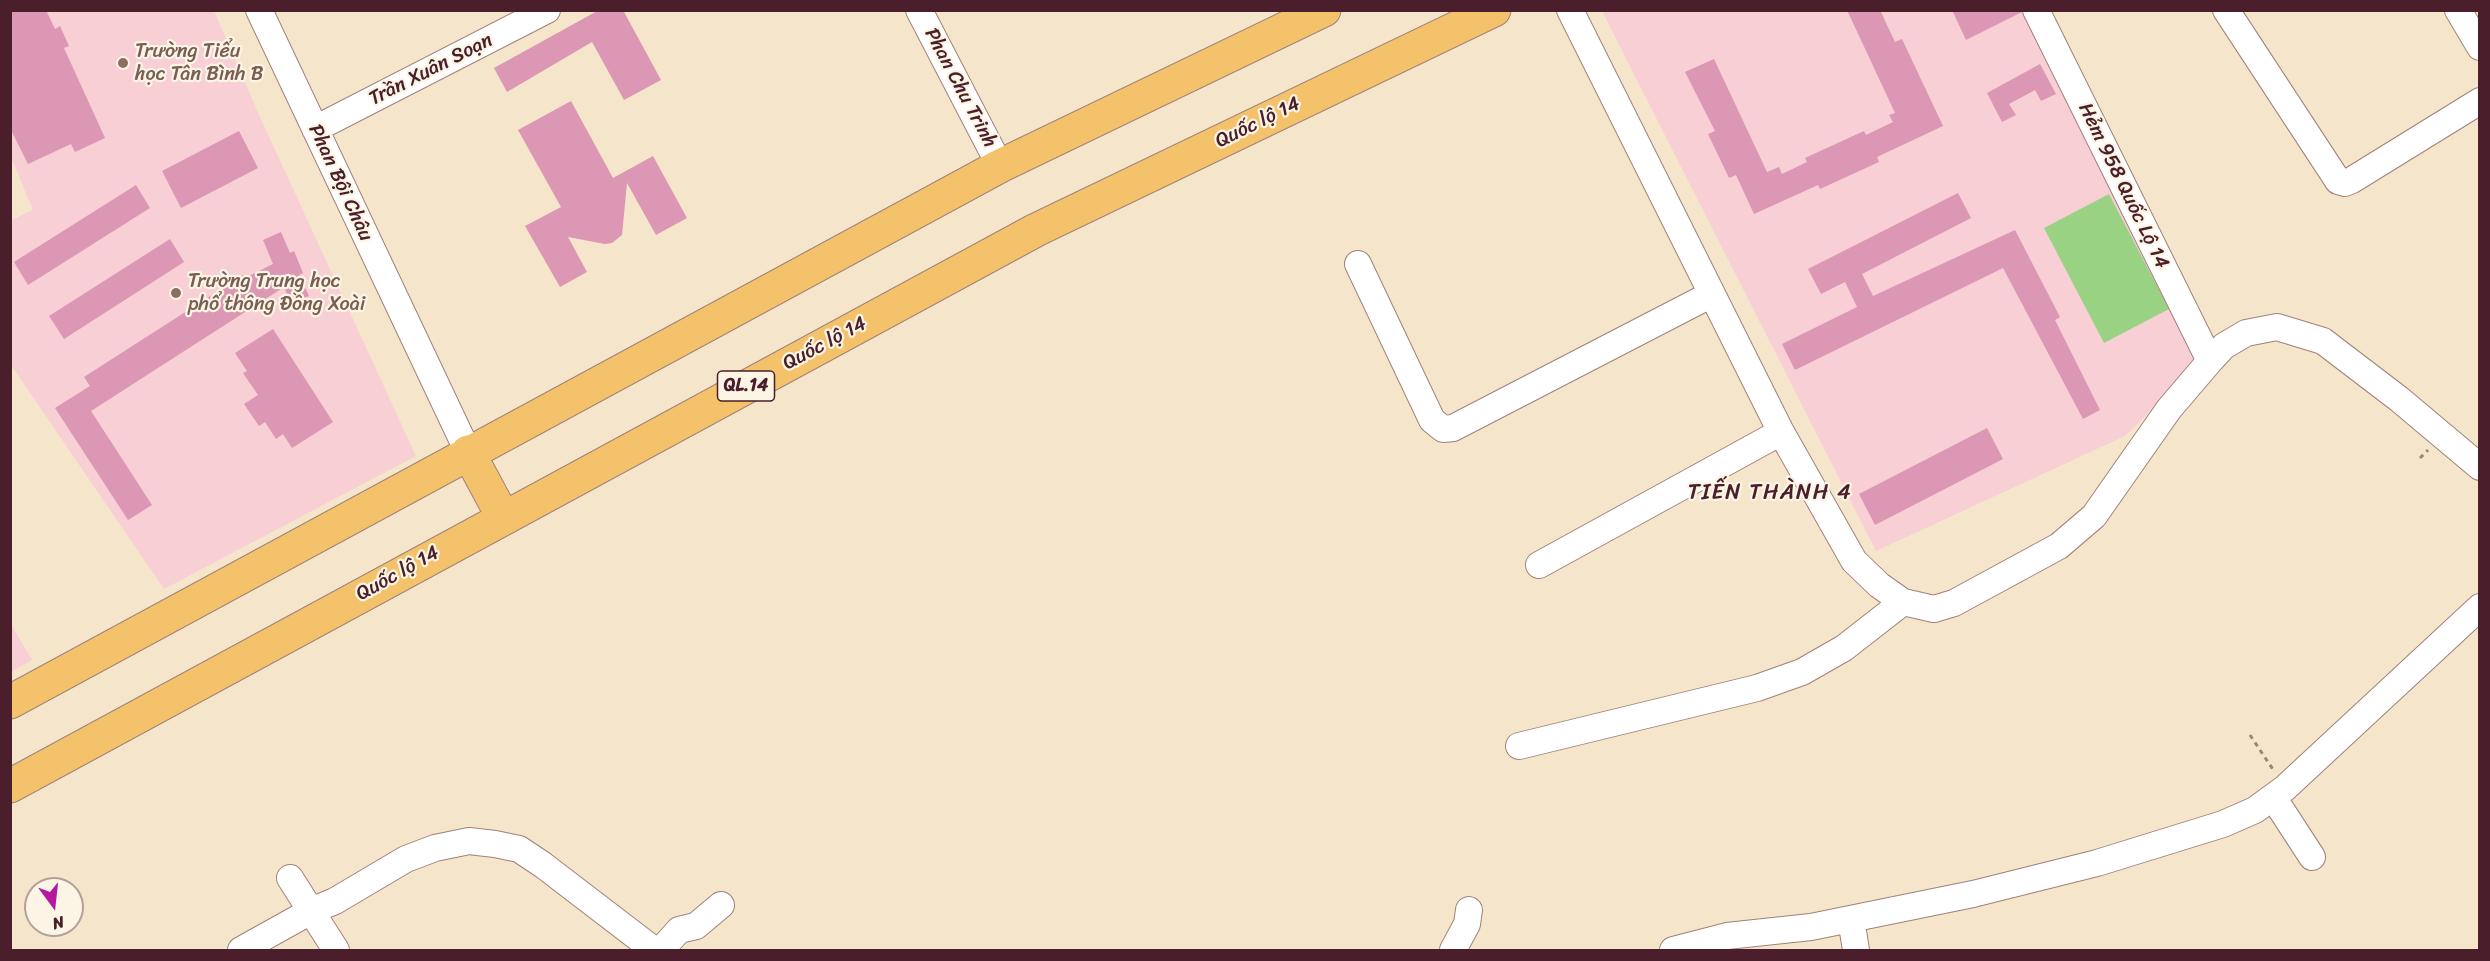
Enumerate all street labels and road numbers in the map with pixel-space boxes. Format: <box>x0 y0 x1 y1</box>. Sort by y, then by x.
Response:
street label: Phan Chu Trinh <box>918 24 1002 152</box>
street label: Trần Xuân Soạn <box>365 29 497 111</box>
street label: Quốc lộ 14 <box>1212 92 1304 154</box>
street label: Hẻm 958 Quốc Lộ 14 <box>2072 99 2174 273</box>
street label: Phan Bội Châu <box>303 121 377 245</box>
street label: Quốc lộ 14 <box>779 312 871 376</box>
road number: QL.14 <box>718 371 774 401</box>
street label: Quốc lộ 14 <box>352 541 444 607</box>

